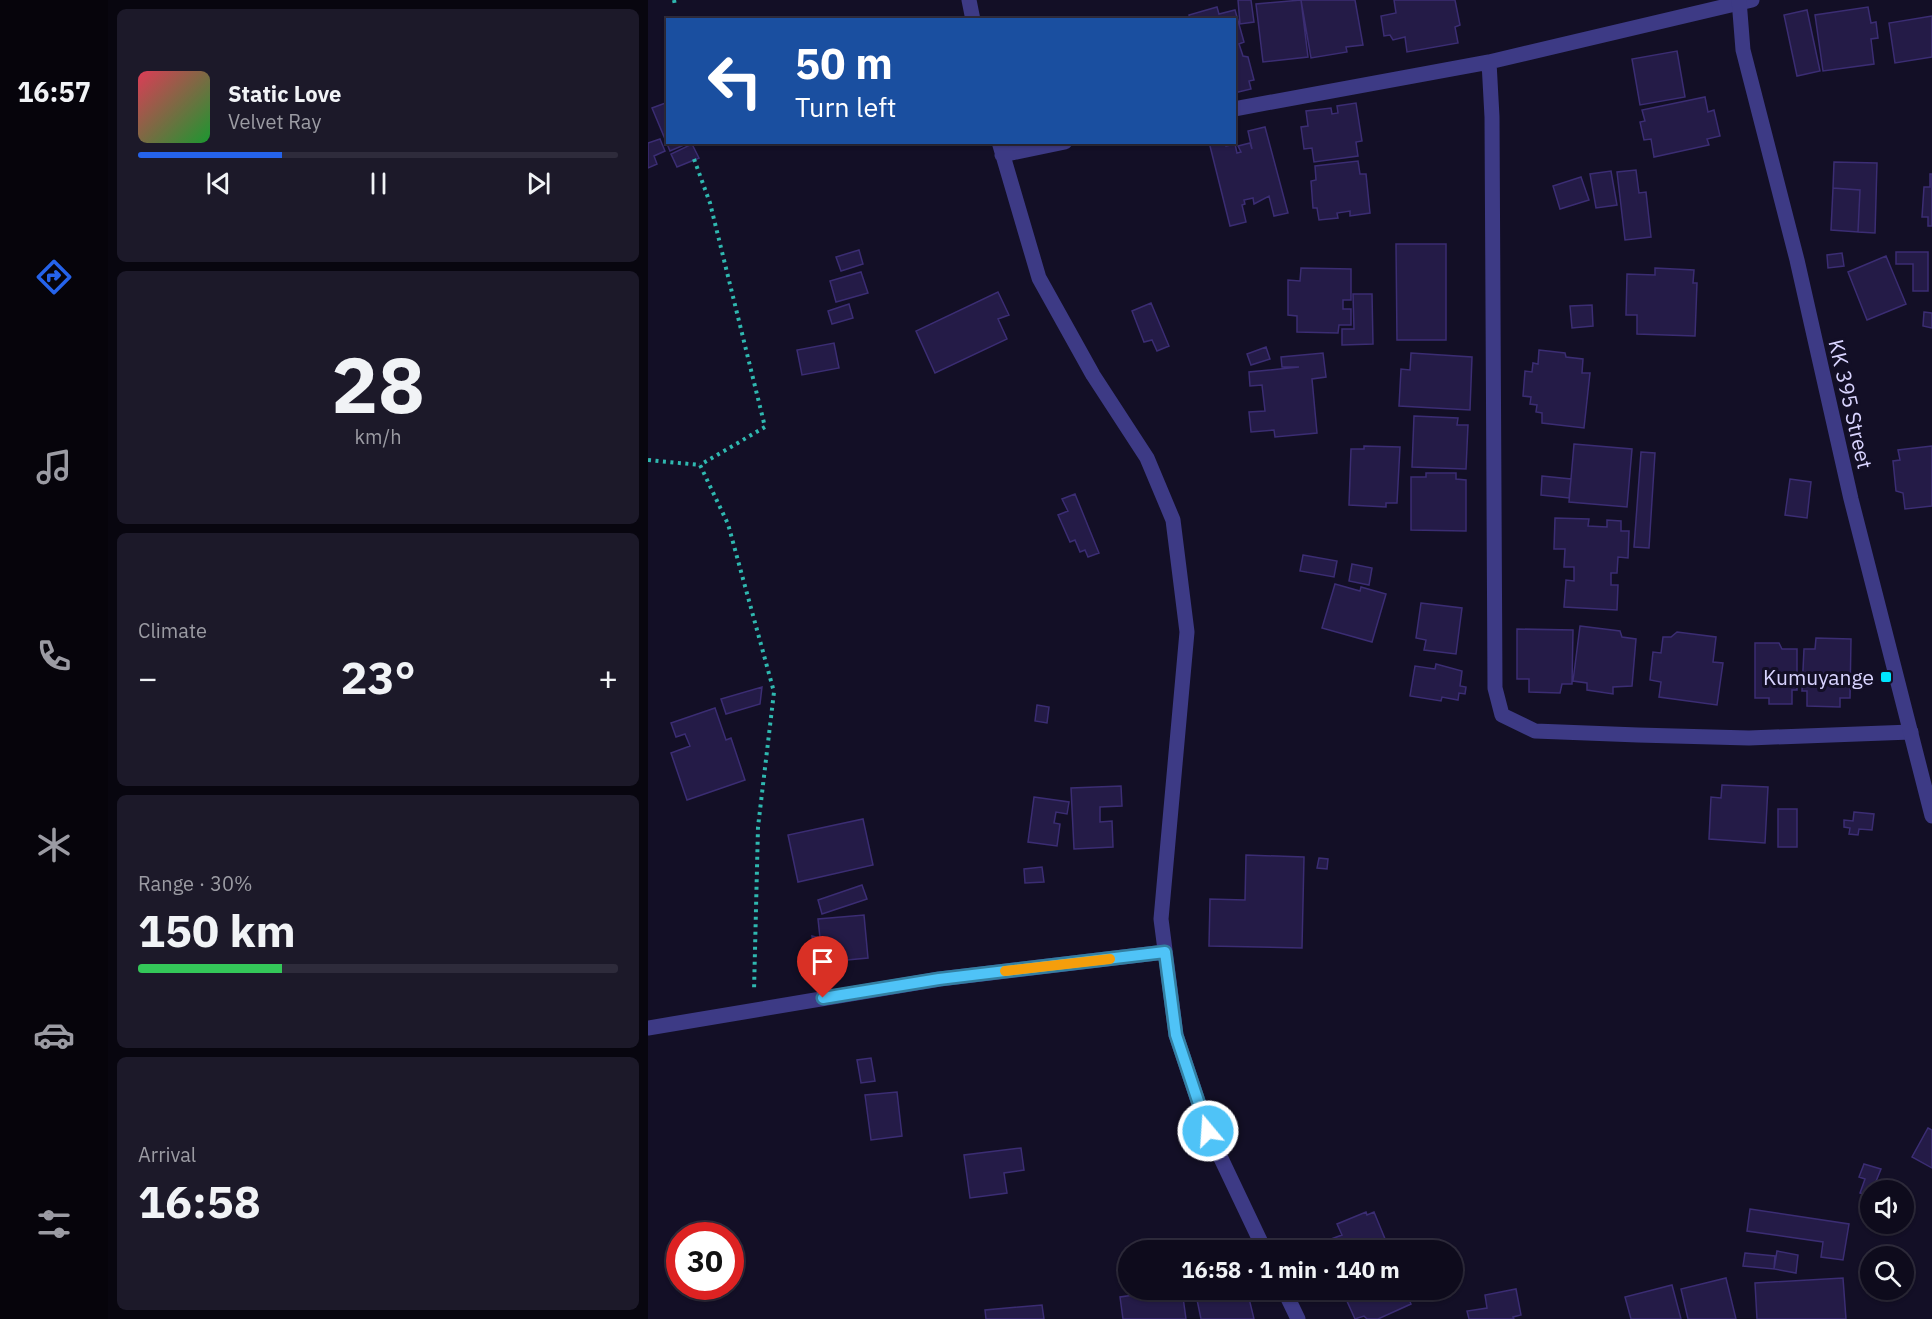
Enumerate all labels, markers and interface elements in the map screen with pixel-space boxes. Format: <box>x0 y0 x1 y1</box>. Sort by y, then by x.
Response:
text: 50 m <box>795 36 893 91</box>
icon: left <box>696 42 774 120</box>
text: 16:57 <box>17 74 91 109</box>
text: Static Love <box>228 79 341 108</box>
text: Turn left <box>795 89 896 124</box>
text: Velvet Ray <box>228 108 321 135</box>
icon: previous <box>202 167 235 200</box>
icon: pause <box>362 167 395 200</box>
icon: next <box>522 167 555 200</box>
icon: directions <box>33 256 75 298</box>
text: 28 <box>331 333 425 434</box>
street label: KK 395 Street <box>1823 337 1879 471</box>
text: km/h <box>354 423 402 450</box>
icon: music <box>33 446 75 488</box>
text: Climate <box>138 617 207 644</box>
icon: phone <box>33 635 75 677</box>
text: 23° <box>340 648 416 706</box>
text: − <box>138 656 158 699</box>
text: + <box>598 656 618 699</box>
place label: Kumuyange <box>1763 663 1874 691</box>
marker: Kumuyange <box>1879 670 1893 684</box>
icon: climate <box>33 824 75 866</box>
text: Range · 30% <box>138 870 253 897</box>
text: 150 km <box>138 901 296 959</box>
pin <box>797 936 848 998</box>
icon: arrive <box>806 945 839 978</box>
icon: car <box>33 1014 75 1056</box>
position arrow <box>1176 1099 1240 1163</box>
text: Arrival <box>138 1141 196 1168</box>
text: 16:58 <box>138 1172 261 1230</box>
map controls <box>1860 1180 1914 1300</box>
button: sound <box>1860 1180 1914 1234</box>
icon: filters <box>33 1203 75 1245</box>
speed limit sign: 30 <box>666 1222 744 1300</box>
button: search <box>1860 1246 1914 1300</box>
text: 16:58 · 1 min · 140 m <box>1181 1255 1400 1284</box>

